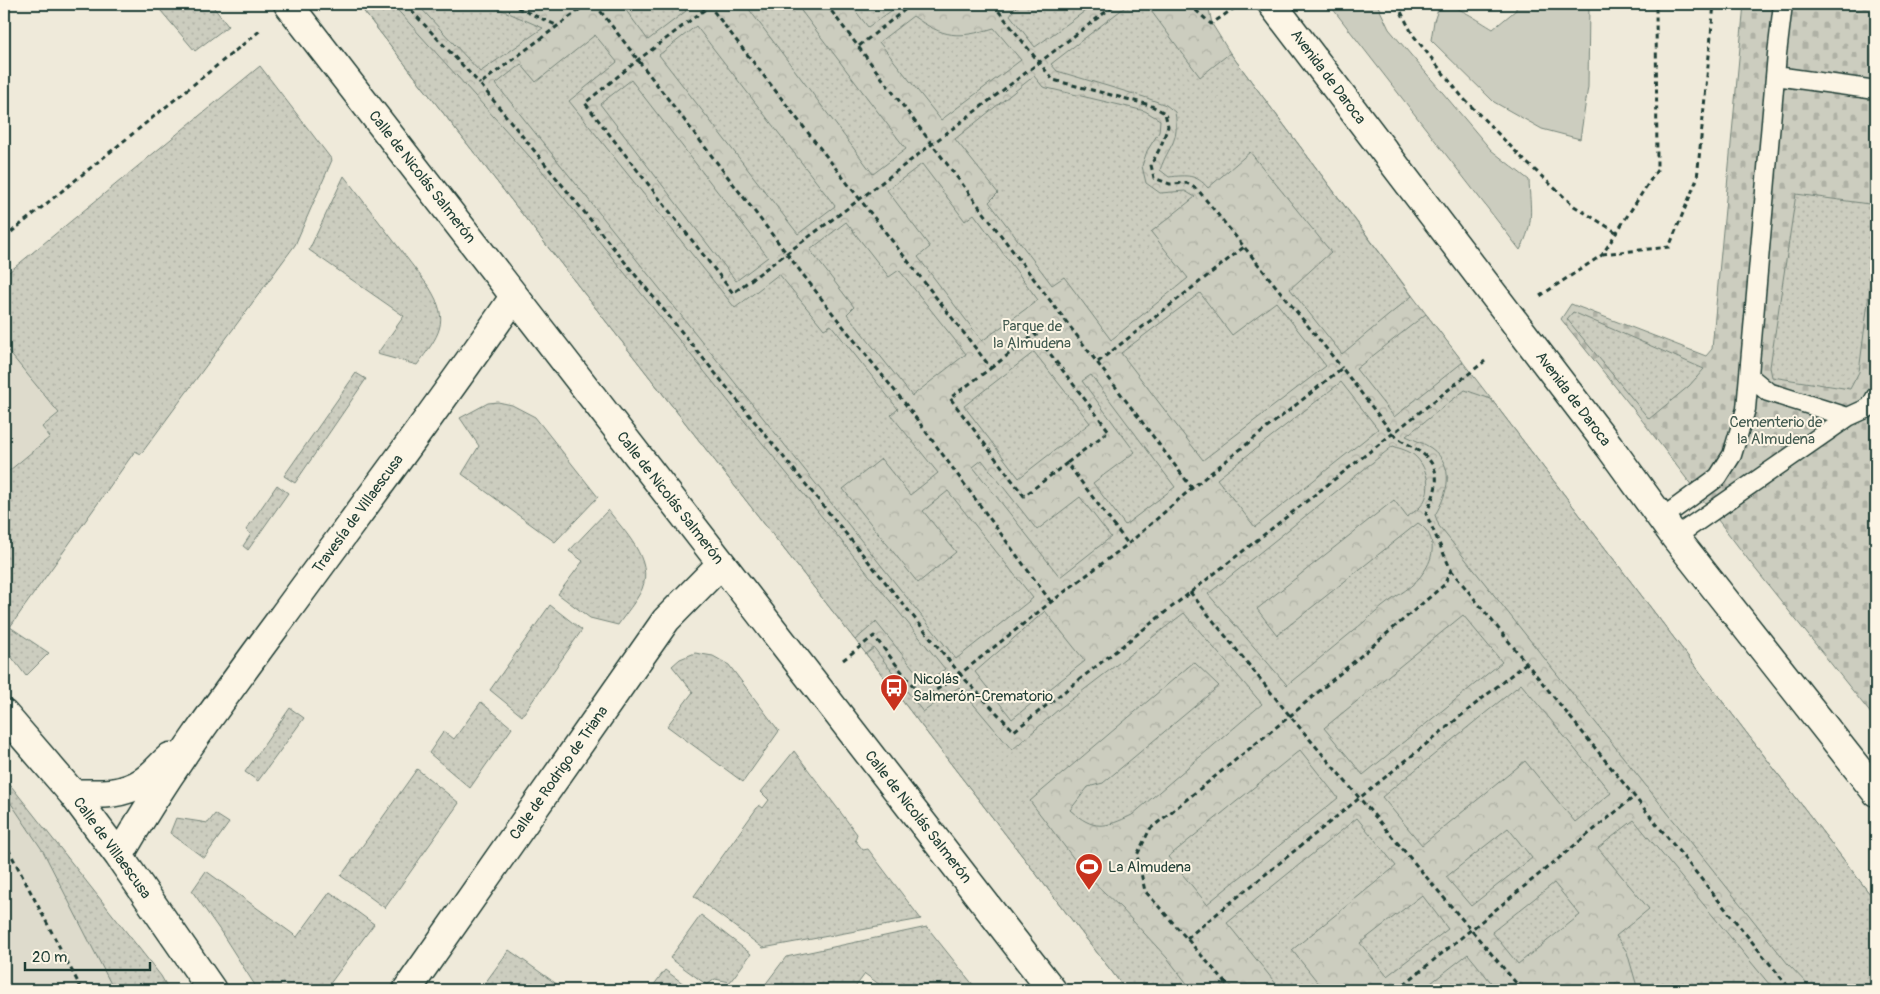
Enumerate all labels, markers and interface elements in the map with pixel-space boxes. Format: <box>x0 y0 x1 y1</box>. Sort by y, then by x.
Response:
street label: Avenida de Daroca <box>1286 26 1370 128</box>
street label: Calle de Nicolás Salmerón <box>364 107 480 247</box>
park label: Parque de la Almudena <box>993 317 1071 353</box>
street label: Avenida de Daroca <box>1531 348 1615 450</box>
park label: Cementerio de la Almudena <box>1730 413 1823 449</box>
street label: Calle de Nicolás Salmerón <box>612 428 728 568</box>
street label: Travesía de Villaescusa <box>308 451 408 577</box>
place label: Nicolás Salmerón-Crematorio <box>913 670 1053 706</box>
bus stop icon: Nicolás Salmerón-Crematorio <box>879 673 909 712</box>
street label: Calle de Rodrigo de Triana <box>506 702 612 844</box>
street label: Calle de Nicolás Salmerón <box>860 747 976 887</box>
street label: Calle de Villaescusa <box>69 794 155 903</box>
sports icon: La Almudena <box>1074 852 1104 891</box>
place label: La Almudena <box>1108 858 1191 877</box>
scale bar <box>25 939 150 971</box>
text: 20 m <box>32 948 67 967</box>

